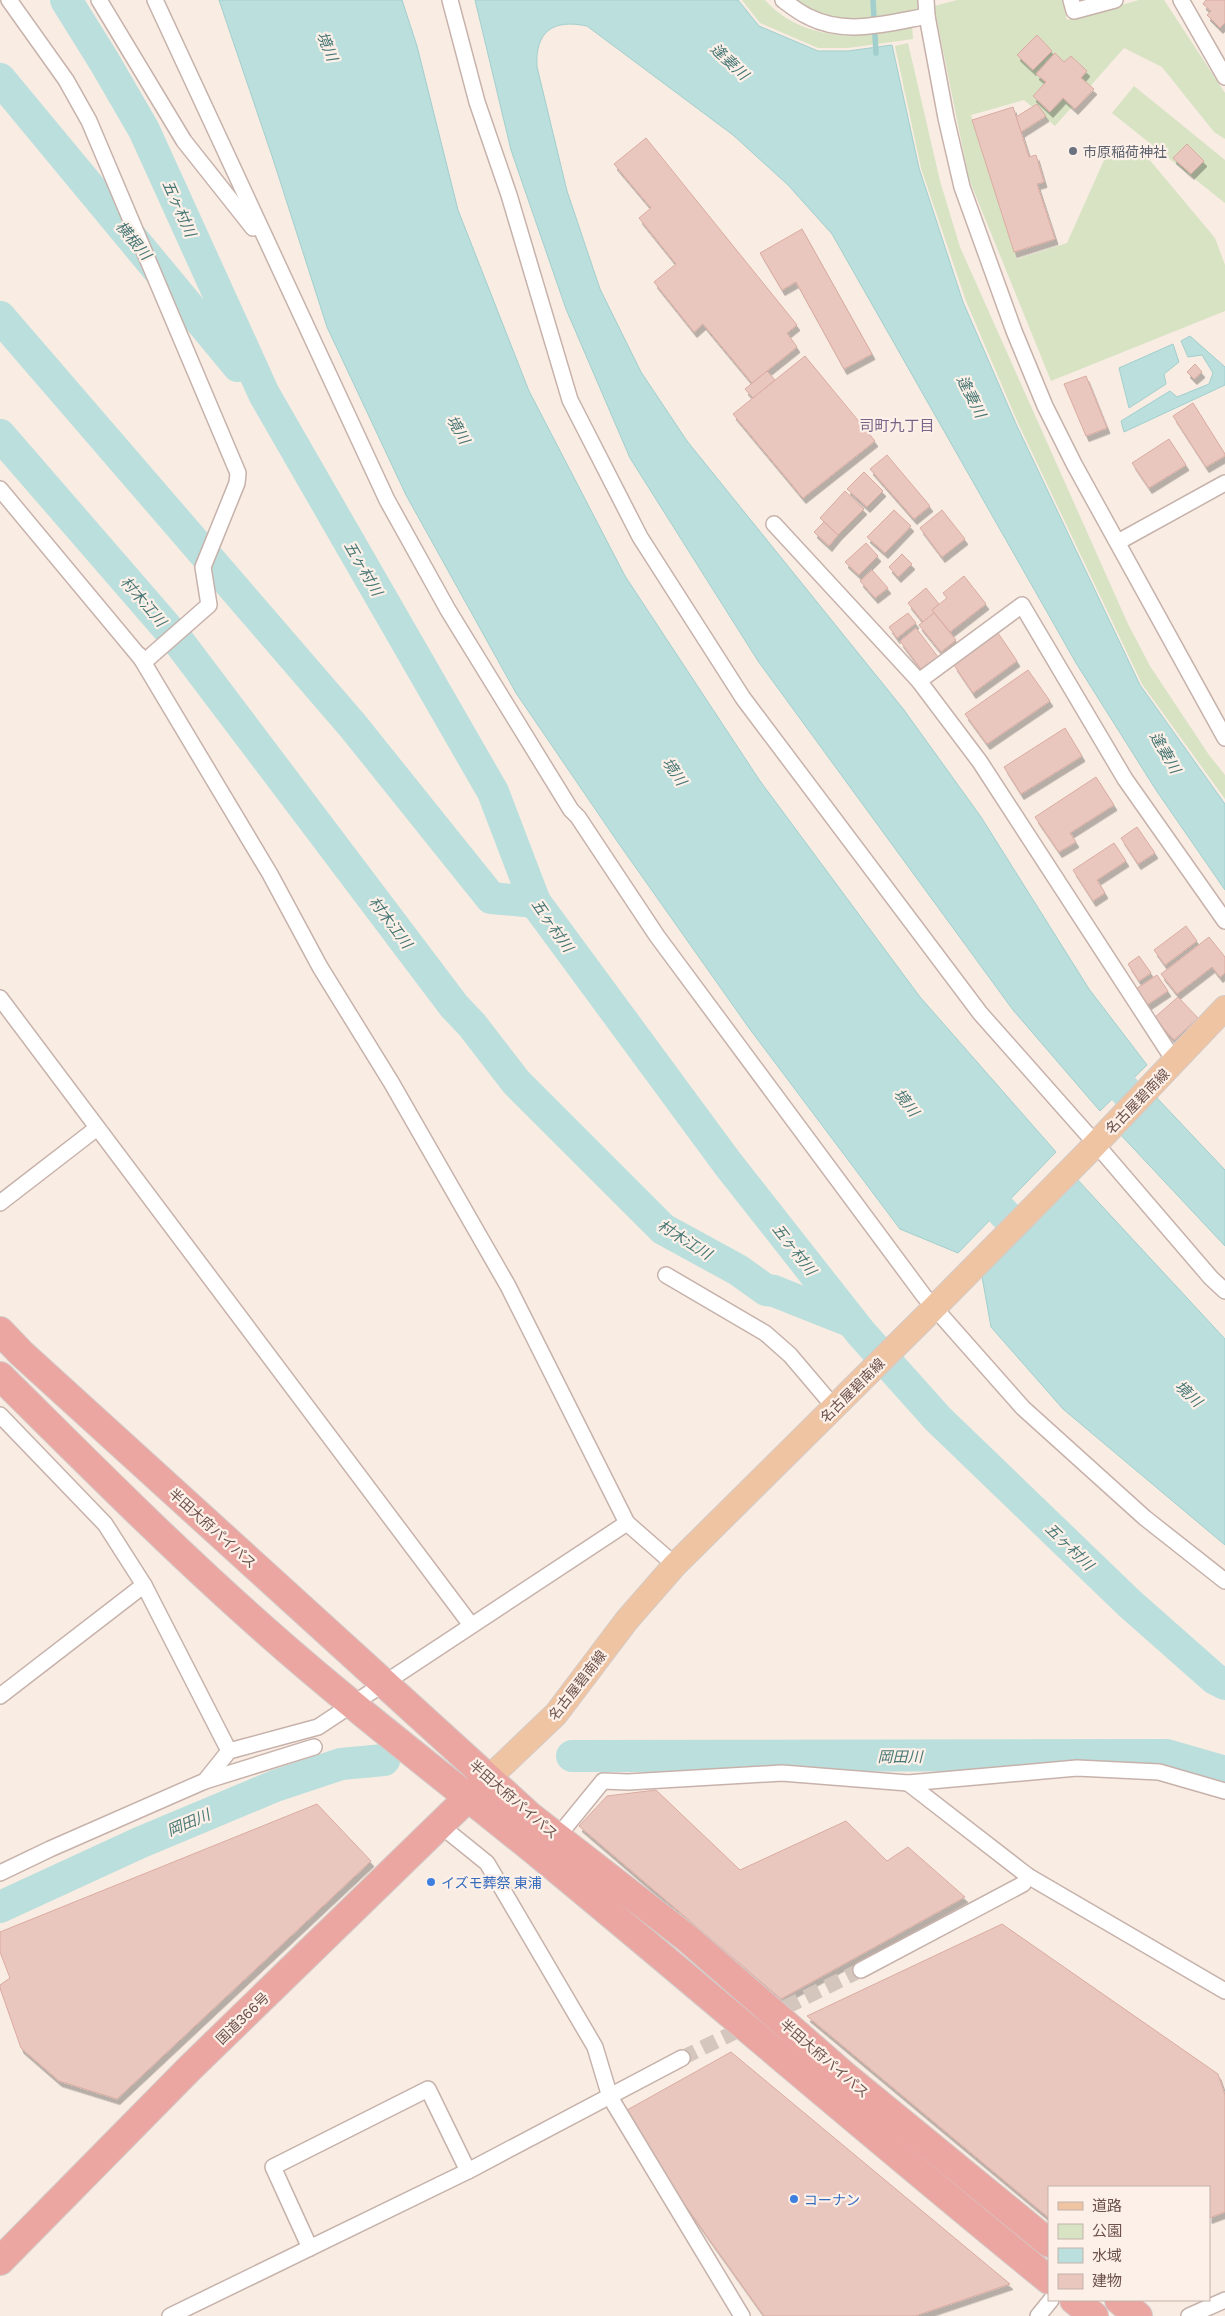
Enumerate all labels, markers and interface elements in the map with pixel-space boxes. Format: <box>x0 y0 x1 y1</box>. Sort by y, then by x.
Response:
water label: 境川 <box>314 29 343 65</box>
water label: 逢妻川 <box>707 39 754 84</box>
place label: 市原稲荷神社 <box>1083 143 1167 160</box>
marker: 市原稲荷神社 <box>1067 145 1079 157</box>
water label: 五ヶ村川 <box>160 177 201 241</box>
water label: 横根川 <box>113 217 157 265</box>
water label: 逢妻川 <box>954 372 991 422</box>
water label: 境川 <box>444 412 475 448</box>
district label: 司町九丁目 <box>859 416 935 434</box>
water label: 五ヶ村川 <box>341 538 388 600</box>
water label: 村木江川 <box>118 572 172 631</box>
water label: 逢妻川 <box>1147 728 1186 778</box>
water label: 境川 <box>659 754 692 790</box>
water label: 村木江川 <box>366 893 417 953</box>
water label: 五ヶ村川 <box>528 895 579 956</box>
street label: 名古屋碧南線 <box>1102 1065 1172 1137</box>
water label: 境川 <box>891 1085 925 1121</box>
water label: 村木江川 <box>655 1215 717 1264</box>
water label: 五ヶ村川 <box>769 1220 822 1280</box>
street label: 名古屋碧南線 <box>816 1354 888 1426</box>
water label: 境川 <box>1172 1376 1208 1411</box>
street label: 半田大府パイパス <box>166 1484 260 1572</box>
water label: 五ヶ村川 <box>1042 1519 1099 1575</box>
street label: 名古屋碧南線 <box>544 1647 610 1723</box>
water label: 岡田川 <box>877 1747 924 1765</box>
street label: 半田大府パイパス <box>466 1756 562 1842</box>
water label: 岡田川 <box>164 1804 214 1839</box>
place label: イズモ葬祭 東浦 <box>441 1874 542 1891</box>
marker: イズモ葬祭 東浦 <box>425 1876 437 1888</box>
street label: 国道366号 <box>212 1989 272 2047</box>
street label: 半田大府パイパス <box>777 2015 873 2101</box>
legend <box>1048 2186 1210 2301</box>
place label: コーナン <box>804 2191 860 2208</box>
marker: コーナン <box>788 2193 800 2205</box>
text: 道路 <box>1092 2196 1122 2214</box>
text: 公園 <box>1092 2221 1122 2239</box>
text: 水域 <box>1092 2246 1122 2264</box>
text: 建物 <box>1092 2271 1122 2289</box>

